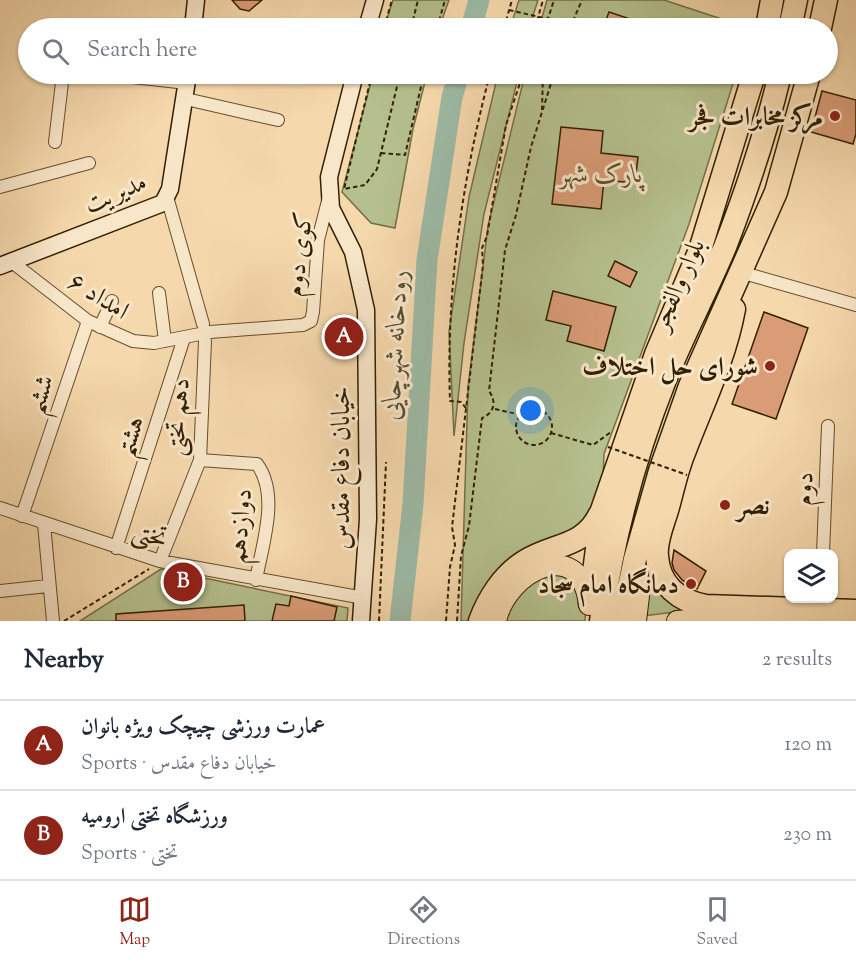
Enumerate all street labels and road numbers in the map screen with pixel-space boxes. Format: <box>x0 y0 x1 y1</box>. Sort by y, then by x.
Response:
street label: مدیریت <box>79 165 153 224</box>
street label: کوی دوم <box>277 210 326 299</box>
street label: بلوار والفجر <box>642 233 716 339</box>
street label: امداد ۶ <box>60 264 136 330</box>
street label: ششم <box>17 370 70 421</box>
street label: دهم تختی <box>158 377 205 458</box>
street label: خیابان دفاع مقدس <box>324 386 362 550</box>
street label: هشتم <box>107 412 160 464</box>
street label: دوم <box>786 472 827 507</box>
street label: دوازدهم <box>220 487 267 566</box>
street label: تختی <box>127 514 172 559</box>

